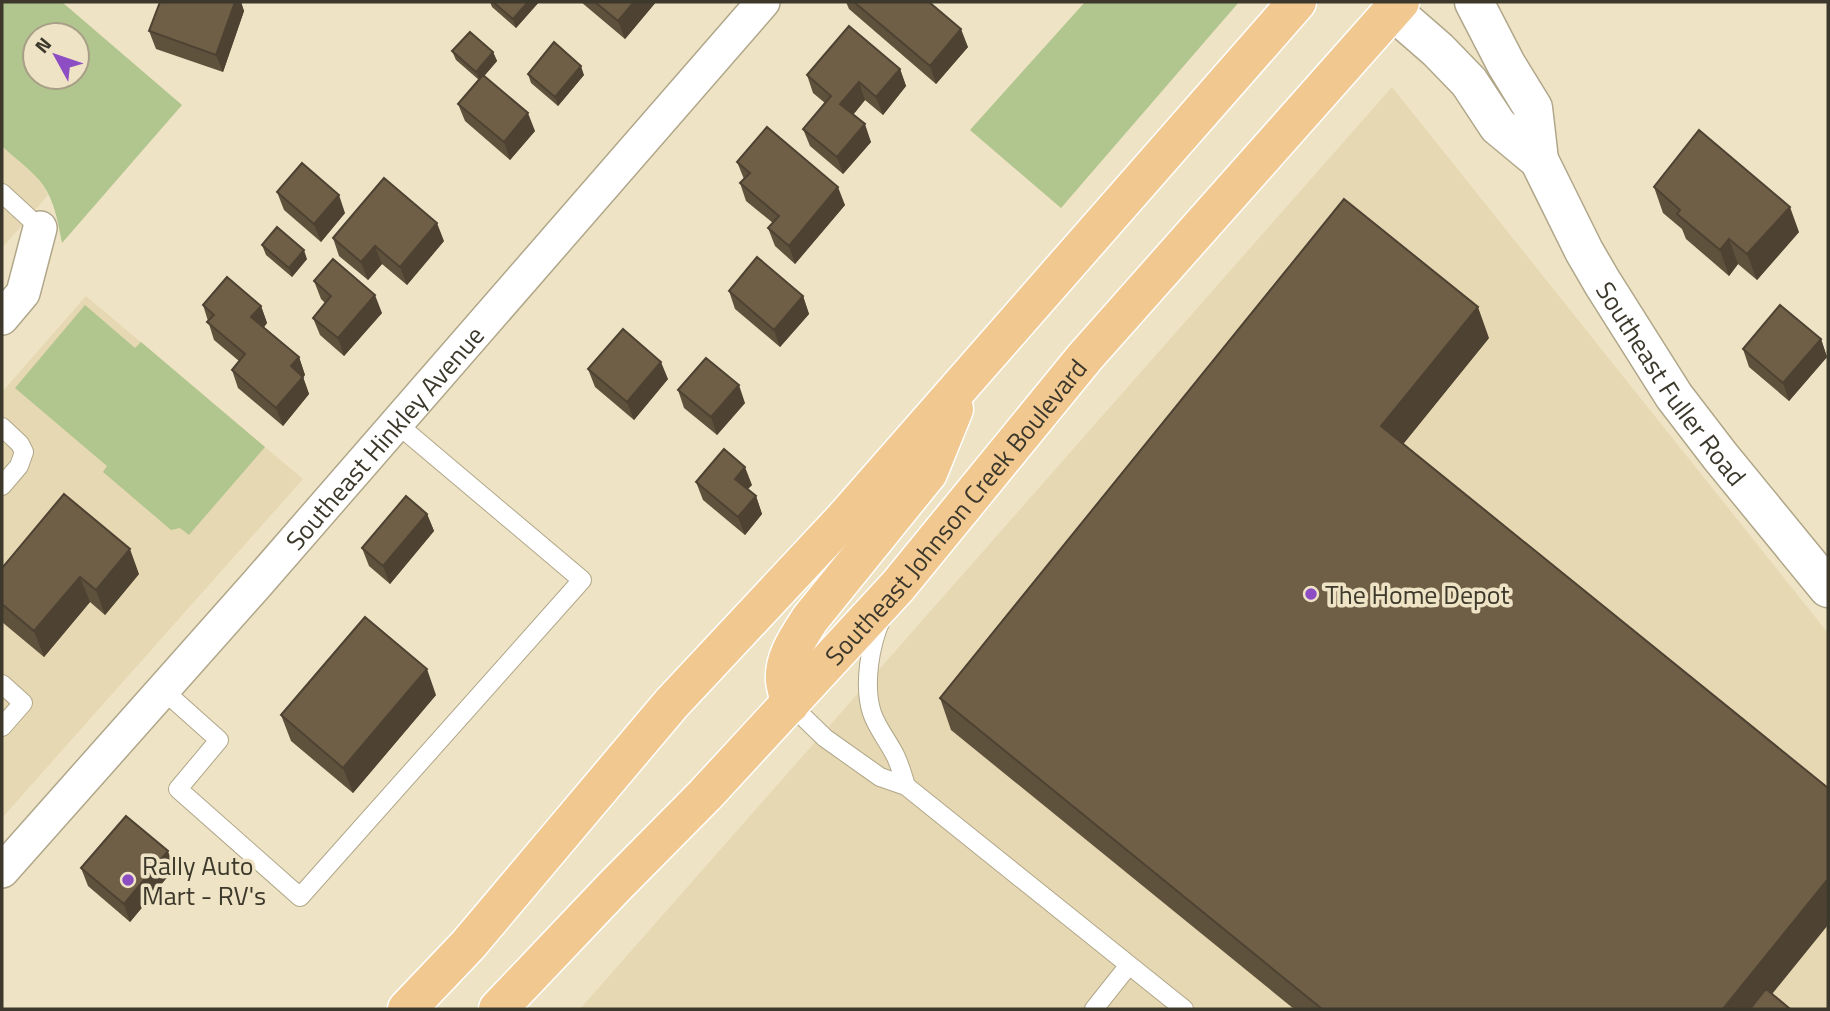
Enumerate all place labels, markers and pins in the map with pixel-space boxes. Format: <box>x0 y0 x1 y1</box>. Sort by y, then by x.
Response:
place label: The Home Depot <box>1325 575 1510 614</box>
marker: The Home Depot <box>1303 586 1319 602</box>
place label: Rally Auto Mart - RV's <box>142 846 266 915</box>
marker: Rally Auto Mart - RV's <box>120 872 136 888</box>

